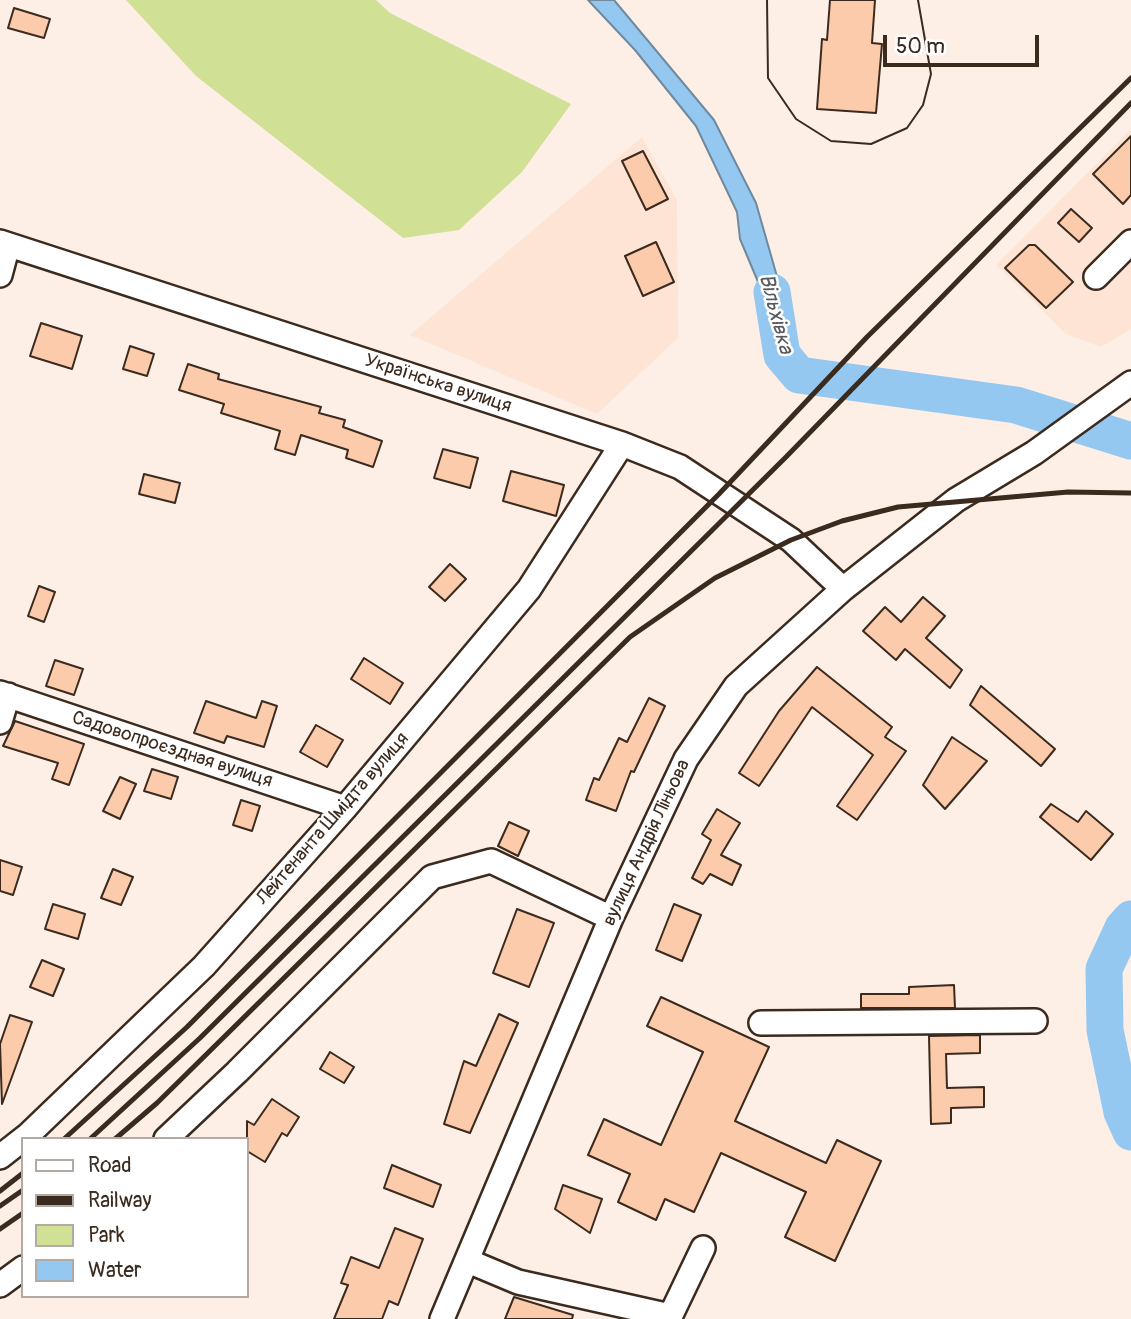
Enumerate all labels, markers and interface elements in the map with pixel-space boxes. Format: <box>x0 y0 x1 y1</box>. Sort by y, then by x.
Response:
scale bar <box>886 21 1042 65</box>
text: 50 m <box>896 33 945 60</box>
water label: Вільхівка <box>752 271 798 357</box>
street label: Українська вулиця <box>362 350 514 418</box>
street label: Садовопроєздная вулиця <box>69 707 275 793</box>
street label: Лейтенанта Шмідта вулиця <box>252 728 414 910</box>
street label: вулиця Андрія Ліньова <box>598 756 696 930</box>
legend <box>21 1137 248 1298</box>
text: Road <box>88 1152 132 1179</box>
text: Railway <box>88 1187 152 1214</box>
text: Park <box>88 1222 125 1249</box>
text: Water <box>88 1257 141 1284</box>

